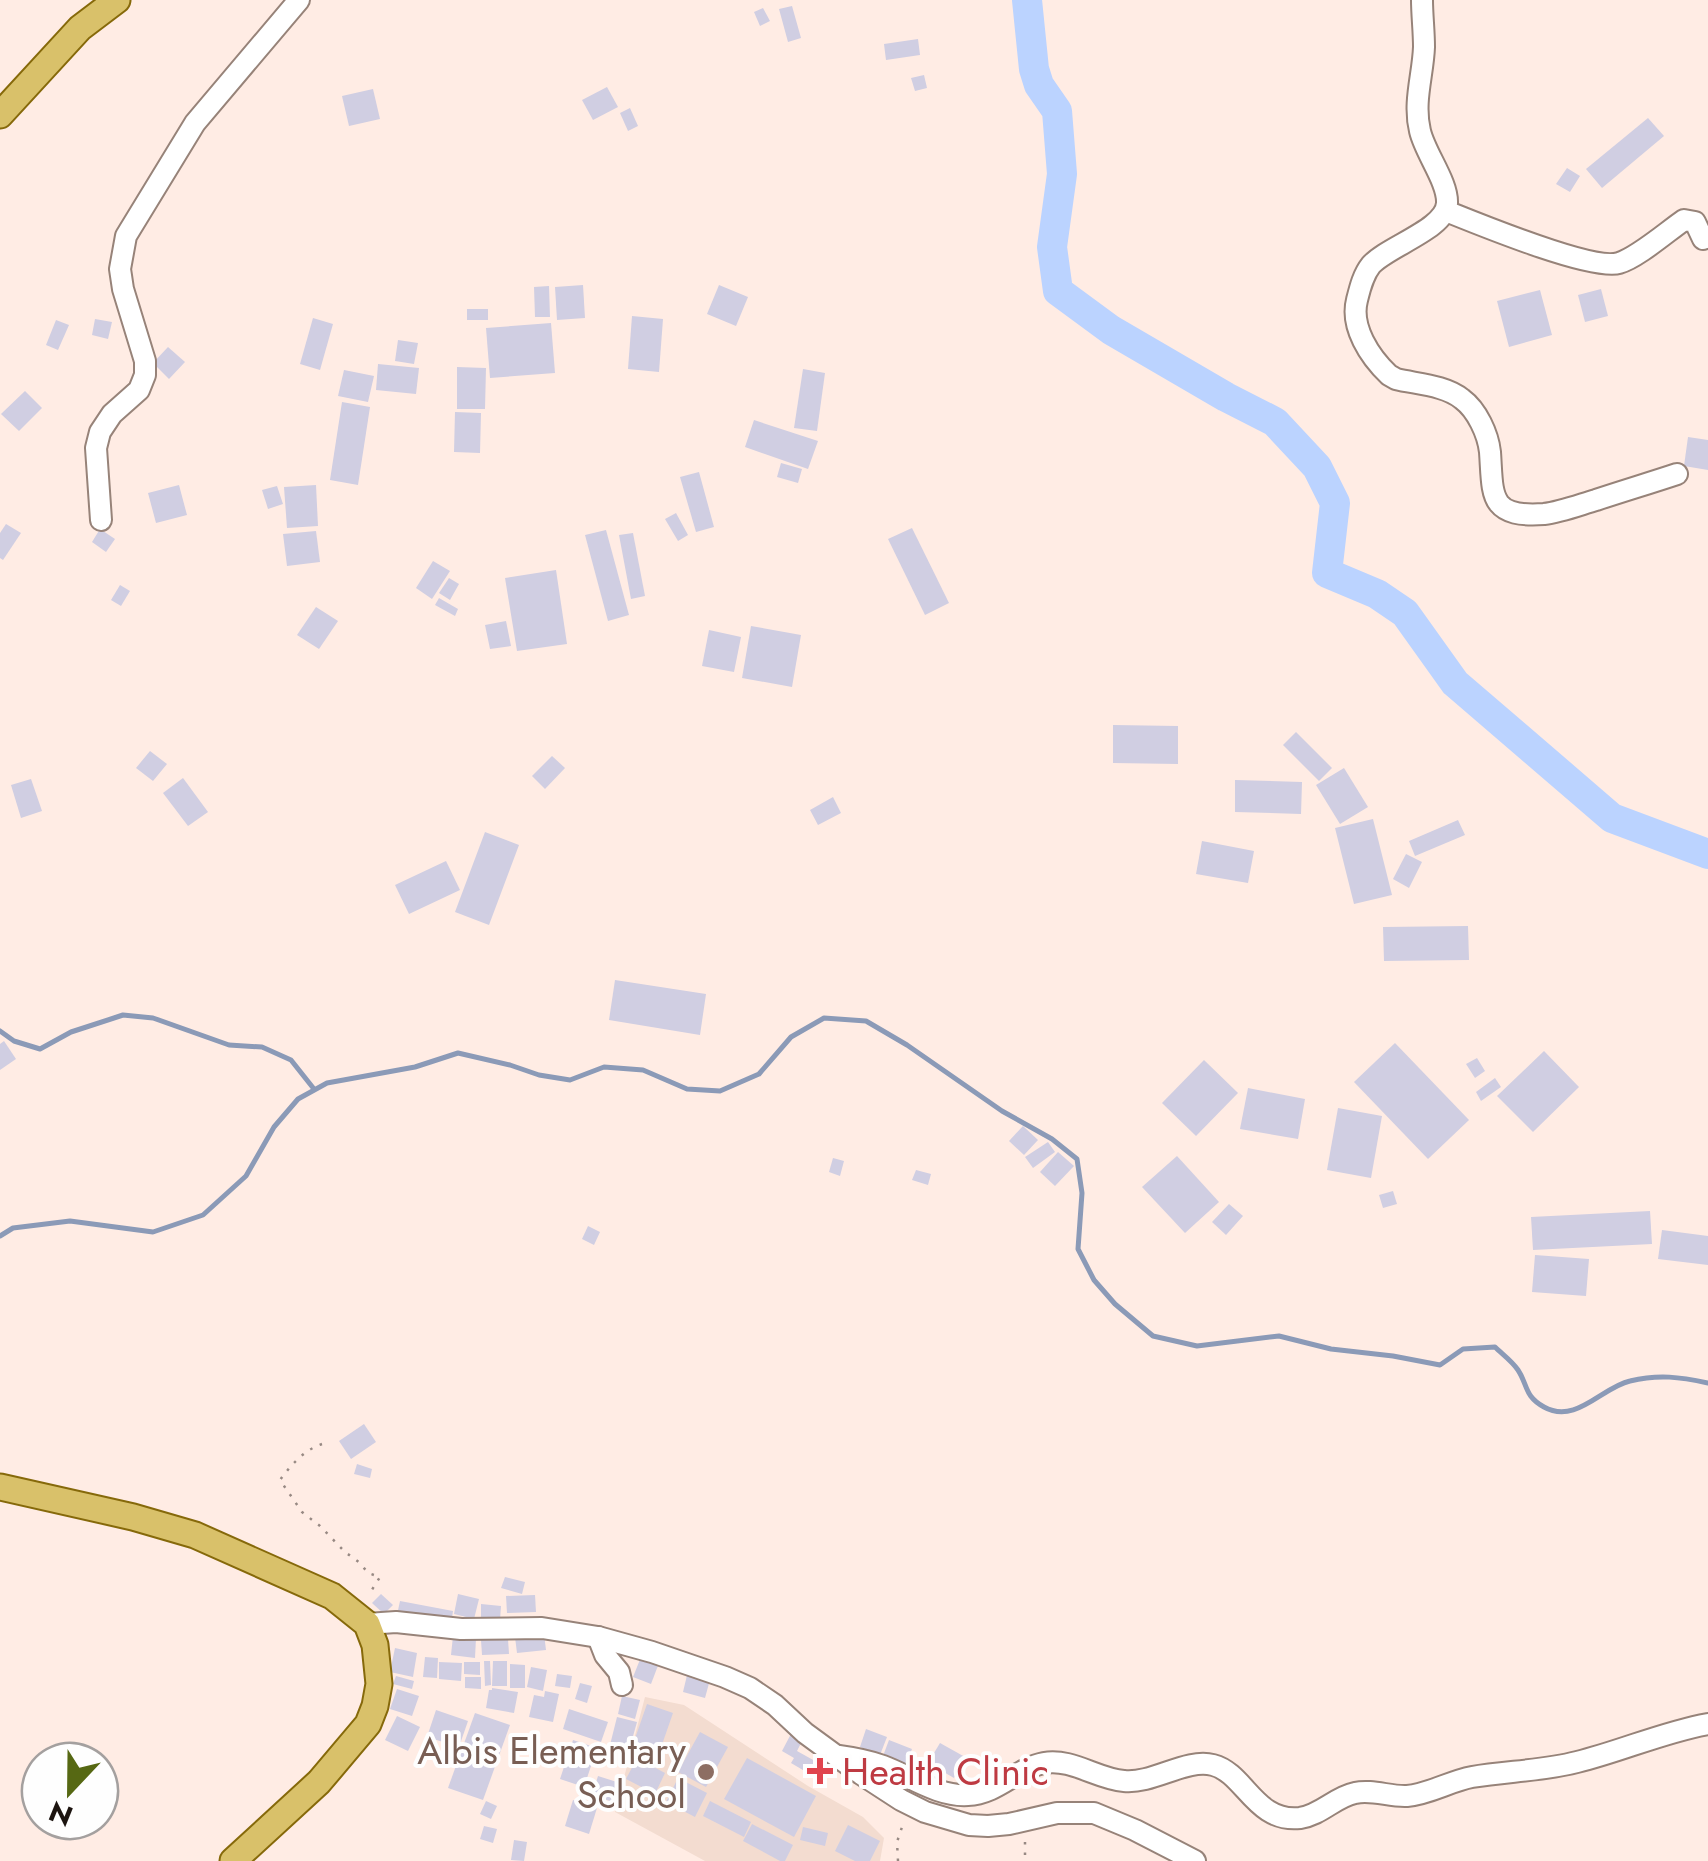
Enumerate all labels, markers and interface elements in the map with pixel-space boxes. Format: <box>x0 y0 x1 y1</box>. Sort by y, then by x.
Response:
place label: Albis Elementary School <box>417 1723 686 1822</box>
north arrow <box>20 1741 120 1841</box>
place label: Health Clinic <box>842 1744 1049 1799</box>
marker: Health Clinic <box>807 1758 833 1784</box>
marker: Albis Elementary School <box>695 1761 717 1783</box>
text: N <box>43 1791 79 1837</box>

